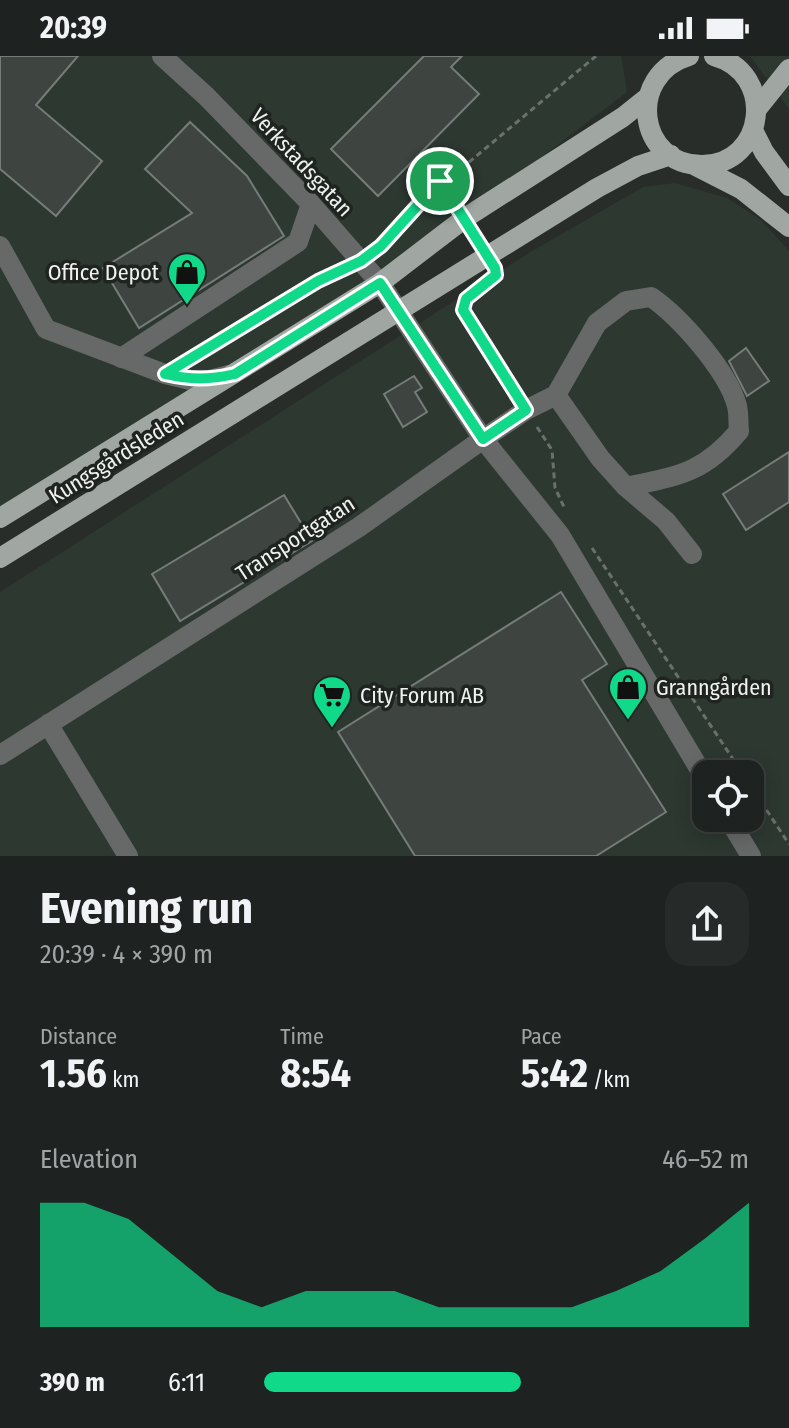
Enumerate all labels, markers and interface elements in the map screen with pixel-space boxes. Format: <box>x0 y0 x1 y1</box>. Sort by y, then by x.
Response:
text: 20:39 <box>40 10 107 46</box>
street label: Verkstadsgatan <box>245 103 359 222</box>
pin <box>406 147 474 215</box>
icon: arrive <box>418 159 462 203</box>
shop icon: Office Depot <box>166 251 208 306</box>
place label: Office Depot <box>48 259 160 286</box>
street label: Kungsgårdsleden <box>44 405 189 510</box>
street label: Transportgatan <box>231 490 360 587</box>
shop icon: Granngården <box>607 666 649 721</box>
supermarket icon: City Forum AB <box>311 674 353 729</box>
place label: Granngården <box>656 674 772 701</box>
place label: City Forum AB <box>360 682 484 709</box>
map controls <box>692 760 764 832</box>
button: locate <box>692 760 764 832</box>
text: Evening run <box>40 882 253 935</box>
button: share <box>665 882 749 966</box>
text: 20:39 · 4 × 390 m <box>40 939 213 970</box>
text: Distance <box>40 1023 117 1050</box>
text: Time <box>280 1023 324 1050</box>
text: Pace <box>521 1023 562 1050</box>
text: 1.56 <box>40 1050 107 1098</box>
text: 8:54 <box>280 1050 351 1098</box>
text: 5:42 <box>521 1050 588 1098</box>
text: km <box>107 1066 139 1093</box>
text: /km <box>588 1066 631 1093</box>
text: Elevation <box>40 1144 138 1175</box>
text: 46–52 m <box>662 1144 749 1175</box>
text: 390 m <box>40 1367 105 1398</box>
text: 6:11 <box>168 1367 205 1398</box>

